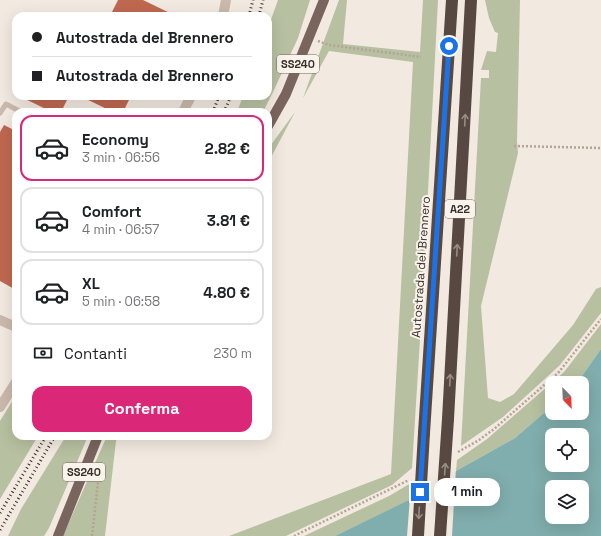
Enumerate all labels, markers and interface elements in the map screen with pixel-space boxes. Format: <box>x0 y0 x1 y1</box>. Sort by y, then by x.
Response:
text: Autostrada del Brennero <box>56 28 234 47</box>
route start <box>440 37 458 55</box>
road number: SS240 <box>277 55 319 73</box>
text: Autostrada del Brennero <box>56 66 234 85</box>
one-way arrow <box>461 114 468 127</box>
icon: car <box>34 130 70 166</box>
text: Economy <box>82 130 149 149</box>
text: 2.82 € <box>205 139 250 158</box>
text: 3 min · 06:56 <box>82 149 160 166</box>
street label: Autostrada del Brennero <box>408 196 434 338</box>
road number: A22 <box>445 200 475 218</box>
icon: car <box>34 202 70 238</box>
text: Comfort <box>82 202 142 221</box>
text: 3.81 € <box>207 211 250 230</box>
text: 4 min · 06:57 <box>82 221 159 238</box>
one-way arrow <box>454 244 461 257</box>
icon: car <box>34 274 70 310</box>
text: XL <box>82 274 100 293</box>
text: 4.80 € <box>203 283 250 302</box>
text: 5 min · 06:58 <box>82 293 160 310</box>
icon: cash <box>32 342 54 364</box>
text: Contanti <box>64 344 127 363</box>
text: 230 m <box>214 345 252 362</box>
one-way arrow <box>447 374 454 387</box>
north arrow <box>545 376 589 420</box>
map controls <box>545 376 589 524</box>
button: Conferma <box>32 386 252 432</box>
button: locate <box>545 428 589 472</box>
road number: SS240 <box>63 463 105 481</box>
one-way arrow <box>441 463 448 476</box>
callout: 1 min <box>434 478 500 506</box>
button: layers <box>545 480 589 524</box>
route end <box>411 483 429 501</box>
text: 1 min <box>451 483 483 500</box>
one-way arrow <box>416 506 423 519</box>

